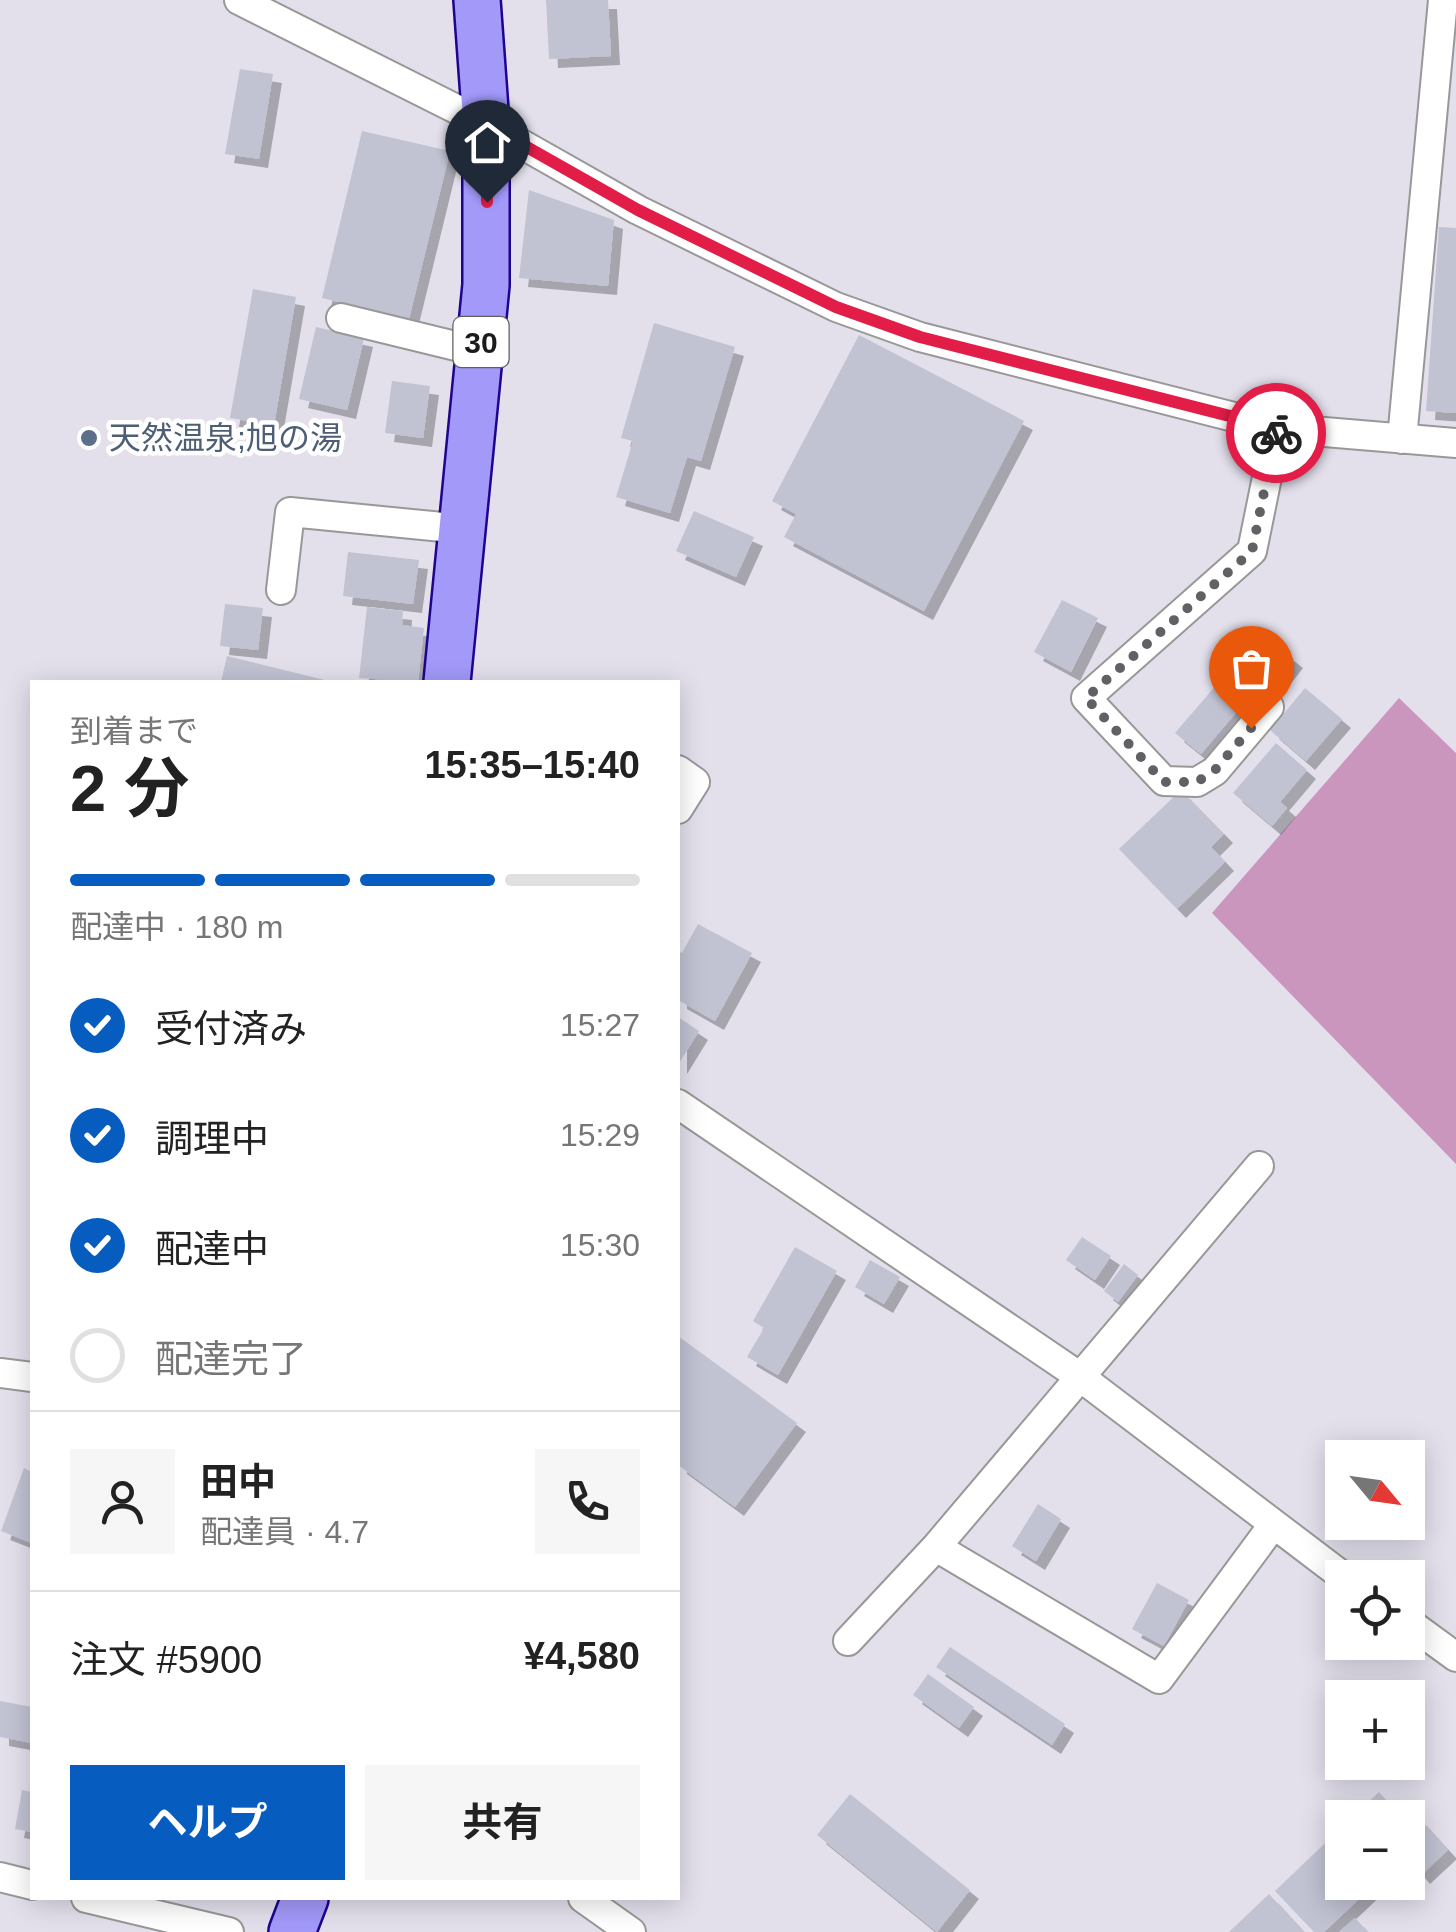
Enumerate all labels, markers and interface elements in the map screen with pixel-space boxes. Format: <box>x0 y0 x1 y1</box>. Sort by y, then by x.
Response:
pin <box>445 100 530 203</box>
icon: home <box>460 115 515 170</box>
road number: 30 <box>454 317 508 367</box>
courier <box>1226 383 1326 483</box>
icon: bike <box>1249 406 1304 461</box>
place label: 天然温泉;旭の湯 <box>109 420 342 456</box>
marker: 天然温泉;旭の湯 <box>78 427 100 449</box>
pin <box>1209 626 1294 729</box>
icon: bag <box>1224 641 1279 696</box>
text: 到着まで <box>70 713 198 749</box>
text: 15:35–15:40 <box>424 744 640 786</box>
text: 2 分 <box>70 752 189 825</box>
text: 配達中 · 180 m <box>70 909 283 945</box>
icon: check <box>70 998 125 1053</box>
text: 15:27 <box>560 1007 640 1043</box>
text: 受付済み <box>155 1008 307 1050</box>
icon: check <box>70 1108 125 1163</box>
text: 15:29 <box>560 1117 640 1153</box>
text: 調理中 <box>155 1118 269 1160</box>
icon: check <box>70 1218 125 1273</box>
text: 15:30 <box>560 1227 640 1263</box>
text: 配達中 <box>155 1228 269 1270</box>
text: 配達完了 <box>155 1338 307 1380</box>
north arrow <box>1325 1440 1425 1540</box>
map controls <box>1325 1440 1425 1900</box>
button: person <box>70 1449 175 1554</box>
button: phone <box>535 1449 640 1554</box>
text: 田中 <box>200 1461 276 1503</box>
text: 配達員 · 4.7 <box>200 1514 369 1550</box>
button: locate <box>1325 1560 1425 1660</box>
text: ¥4,580 <box>524 1635 640 1677</box>
text: 注文 #5900 <box>70 1639 262 1681</box>
button: + <box>1325 1680 1425 1780</box>
button: ヘルプ <box>70 1765 345 1880</box>
button: 共有 <box>365 1765 640 1880</box>
button: − <box>1325 1800 1425 1900</box>

